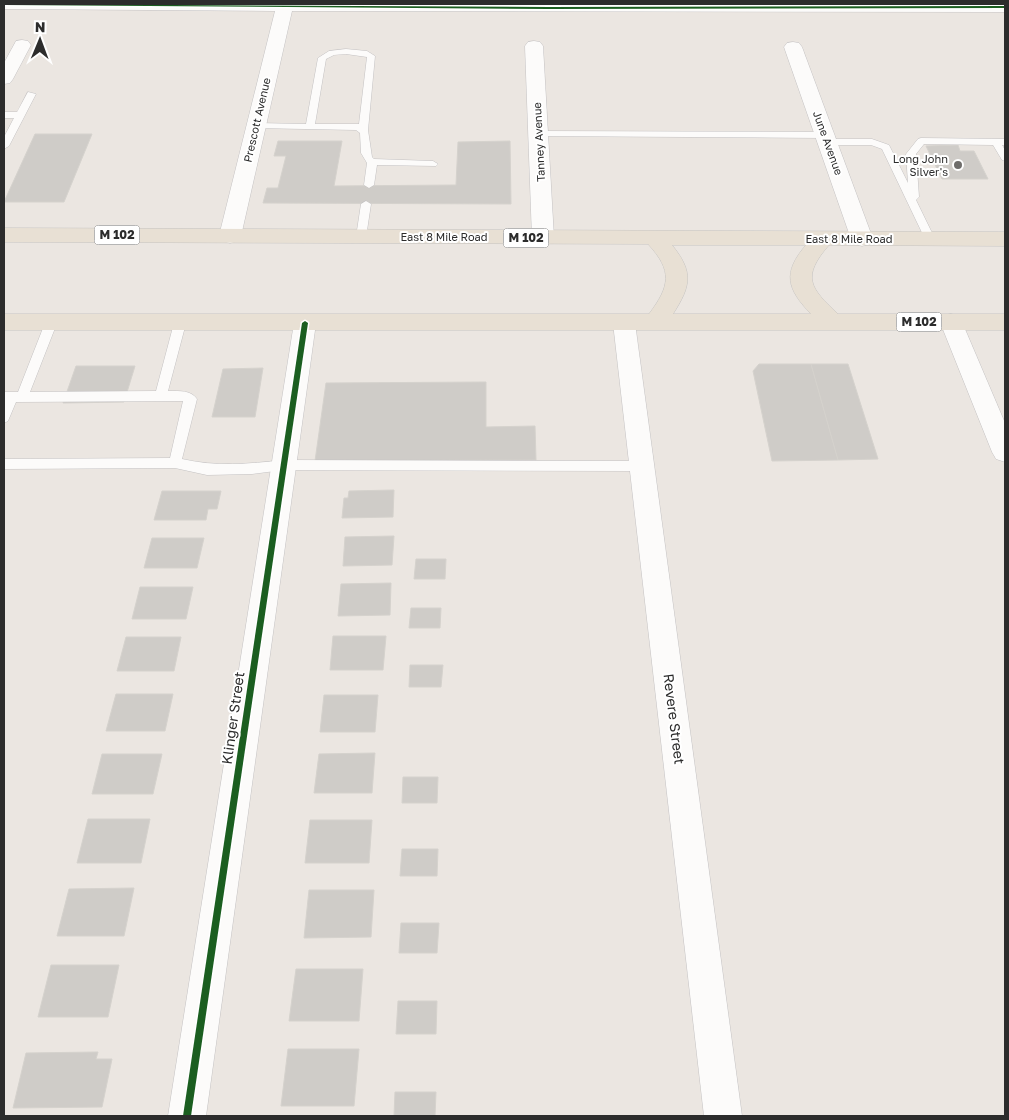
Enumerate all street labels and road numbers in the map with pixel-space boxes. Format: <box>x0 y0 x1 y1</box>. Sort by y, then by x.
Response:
street label: Prescott Avenue <box>240 76 273 163</box>
street label: Tanney Avenue <box>530 102 547 182</box>
street label: June Avenue <box>811 109 846 177</box>
road number: M 102 <box>94 226 140 244</box>
road number: M 102 <box>504 228 548 248</box>
street label: East 8 Mile Road <box>400 230 488 243</box>
street label: East 8 Mile Road <box>805 232 893 245</box>
road number: M 102 <box>896 313 942 332</box>
street label: Klinger Street <box>218 670 247 765</box>
street label: Revere Street <box>660 673 688 765</box>

